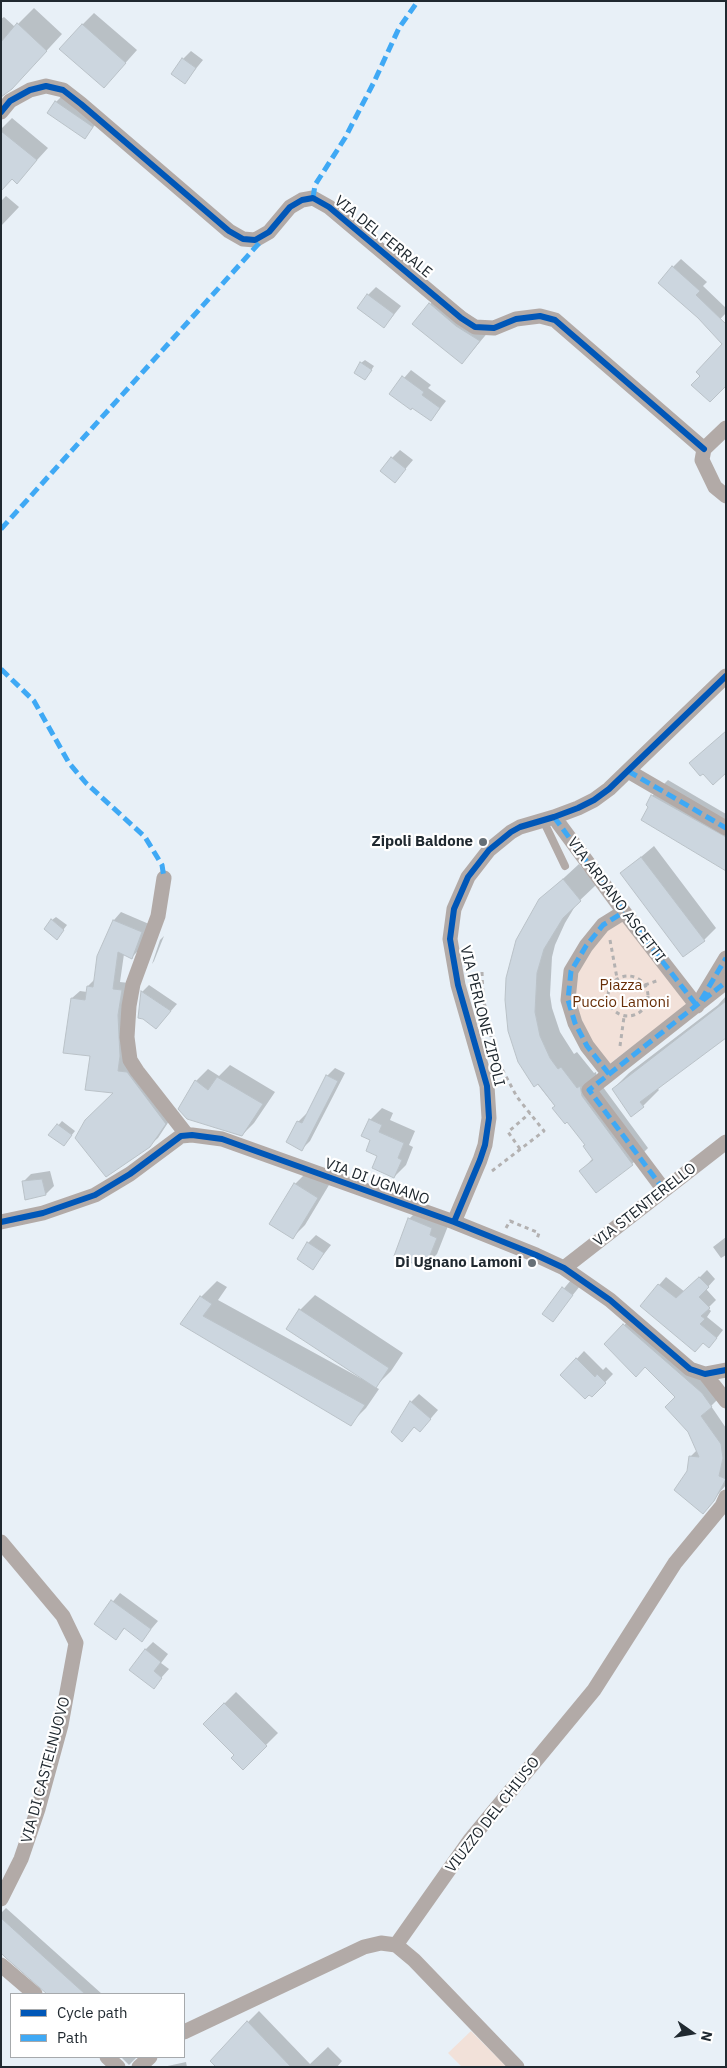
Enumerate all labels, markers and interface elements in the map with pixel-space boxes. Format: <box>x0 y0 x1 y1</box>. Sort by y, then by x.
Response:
street label: VIA DEL FERRALE <box>331 192 435 282</box>
place label: Zipoli Baldone <box>372 833 473 851</box>
street label: VIA ARDANO ASCETTI <box>563 834 669 966</box>
marker: Zipoli Baldone <box>477 836 489 848</box>
street label: VIA PERLONE ZIPOLI <box>456 944 508 1088</box>
park label: Piazza Puccio Lamoni <box>572 977 670 1012</box>
street label: VIA DI UGNANO <box>322 1155 432 1209</box>
street label: VIA STENTERELLO <box>590 1159 700 1251</box>
place label: Di Ugnano Lamoni <box>395 1254 522 1272</box>
marker: Di Ugnano Lamoni <box>526 1257 538 1269</box>
street label: VIA DI CASTELNUOVO <box>18 1695 74 1845</box>
street label: VIUZZO DEL CHIUSO <box>442 1754 544 1876</box>
legend <box>10 1993 185 2058</box>
text: Cycle path <box>57 2003 128 2022</box>
north arrow <box>667 2008 717 2058</box>
text: Path <box>57 2028 88 2047</box>
text: N <box>697 2029 717 2043</box>

